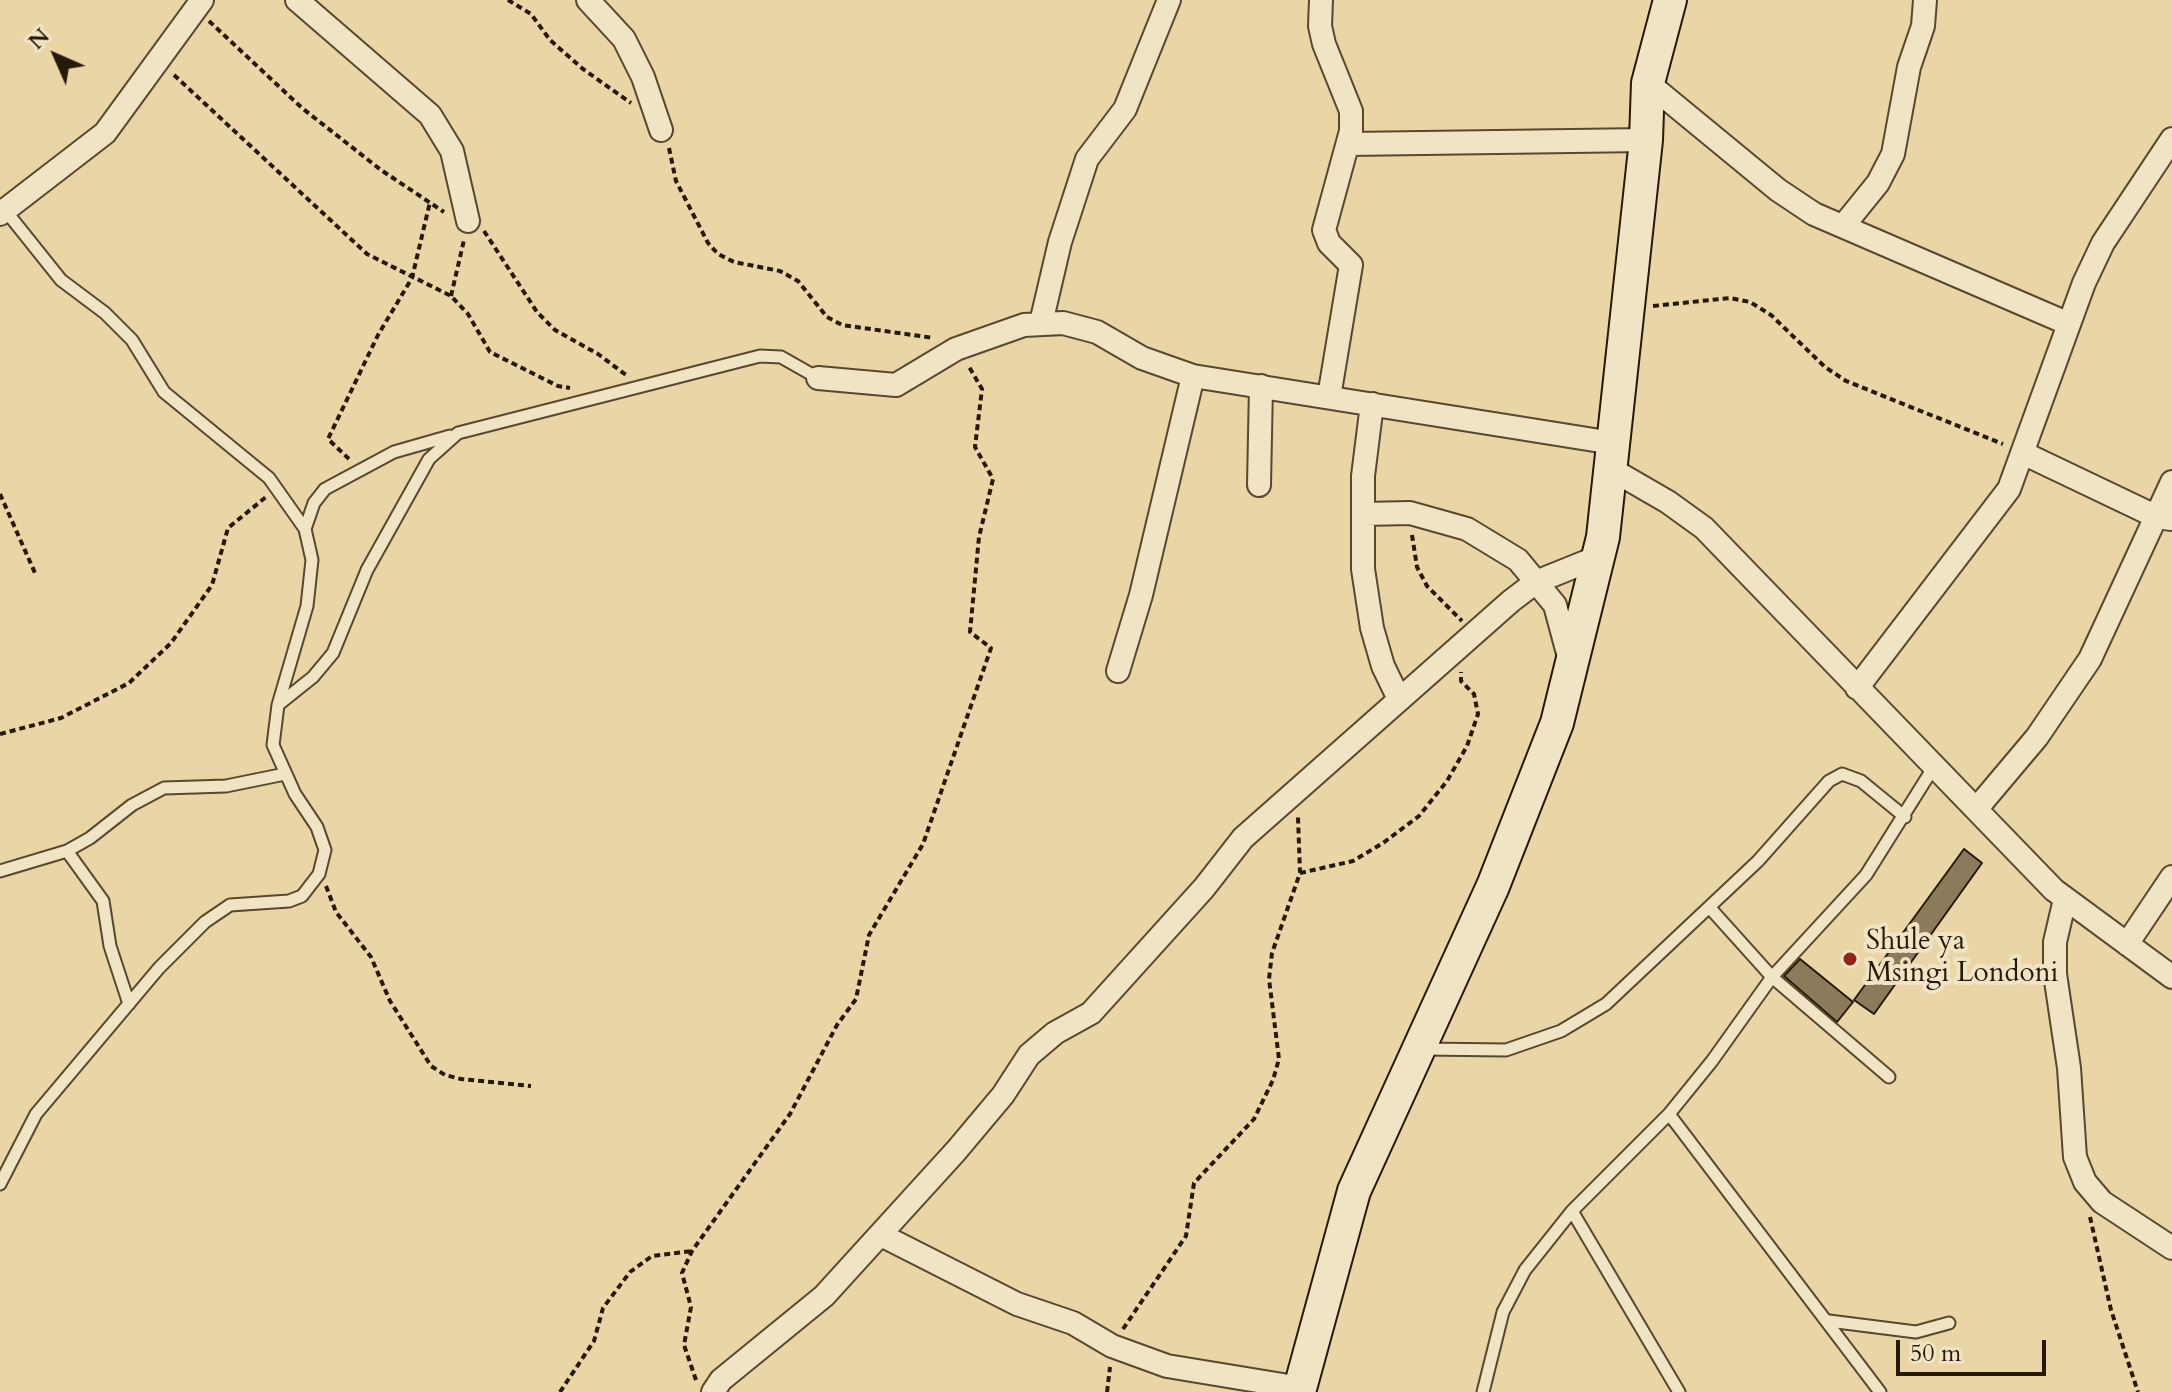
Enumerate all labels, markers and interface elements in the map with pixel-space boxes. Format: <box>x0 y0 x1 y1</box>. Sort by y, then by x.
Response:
north arrow <box>16 16 96 96</box>
text: N <box>22 22 56 56</box>
place label: Shule ya Msingi Londoni <box>1866 926 2058 992</box>
marker: Shule ya Msingi Londoni <box>1841 950 1859 968</box>
scale bar <box>1900 1324 2050 1374</box>
text: 50 m <box>1910 1337 1961 1370</box>

